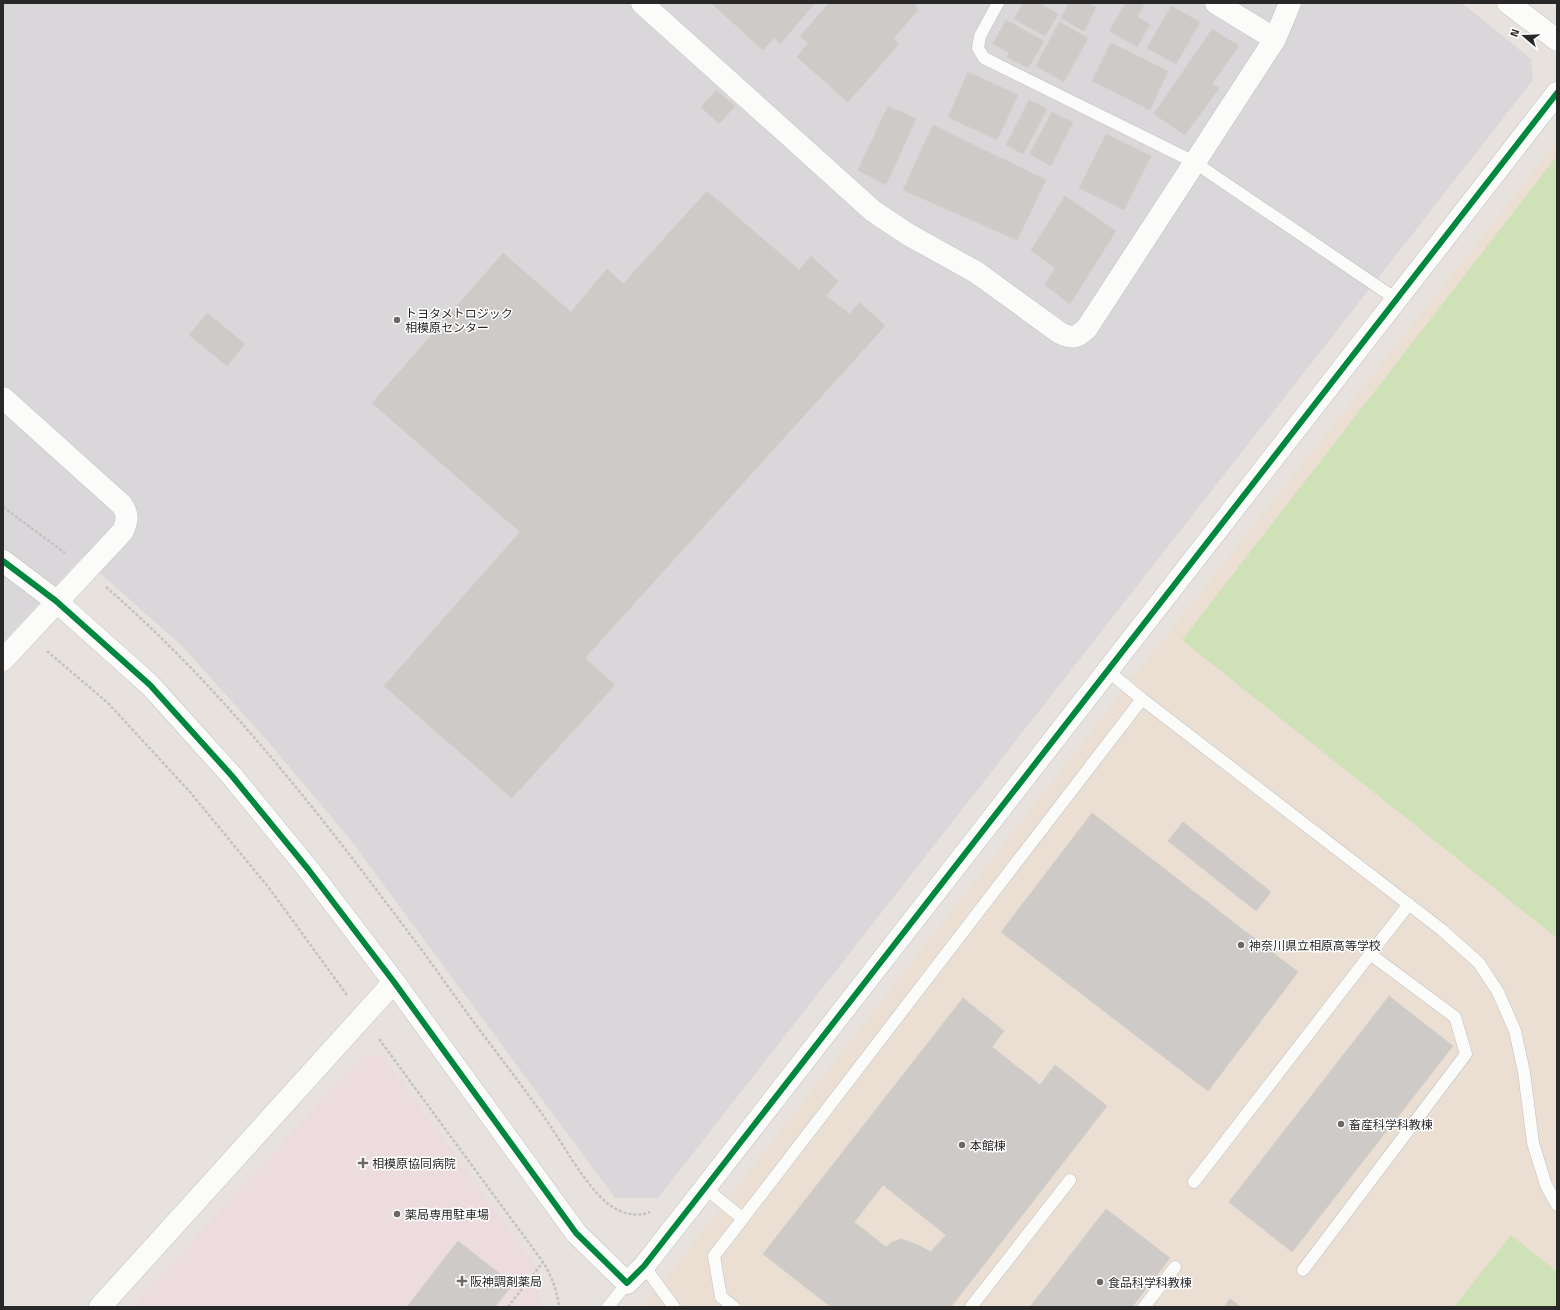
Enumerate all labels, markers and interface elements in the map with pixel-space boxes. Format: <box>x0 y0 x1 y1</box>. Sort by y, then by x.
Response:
north arrow <box>1504 16 1544 56</box>
text: N <box>1506 27 1523 39</box>
place label: トヨタメトロジック 相模原センター <box>405 304 513 337</box>
marker: トヨタメトロジック 相模原センター <box>392 315 402 325</box>
place label: 神奈川県立相原高等学校 <box>1249 936 1381 955</box>
marker: 神奈川県立相原高等学校 <box>1236 940 1246 950</box>
place label: 畜産科学科教棟 <box>1349 1115 1433 1134</box>
marker: 畜産科学科教棟 <box>1336 1119 1346 1129</box>
place label: 本館棟 <box>970 1136 1006 1155</box>
marker: 本館棟 <box>957 1140 967 1150</box>
place label: 相模原協同病院 <box>372 1154 456 1173</box>
marker: 相模原協同病院 <box>357 1157 369 1169</box>
place label: 薬局専用駐車場 <box>405 1205 489 1224</box>
marker: 薬局専用駐車場 <box>392 1209 402 1219</box>
place label: 阪神調剤薬局 <box>470 1272 542 1291</box>
place label: 食品科学科教棟 <box>1108 1273 1192 1292</box>
marker: 阪神調剤薬局 <box>457 1276 467 1286</box>
marker: 食品科学科教棟 <box>1095 1277 1105 1287</box>

